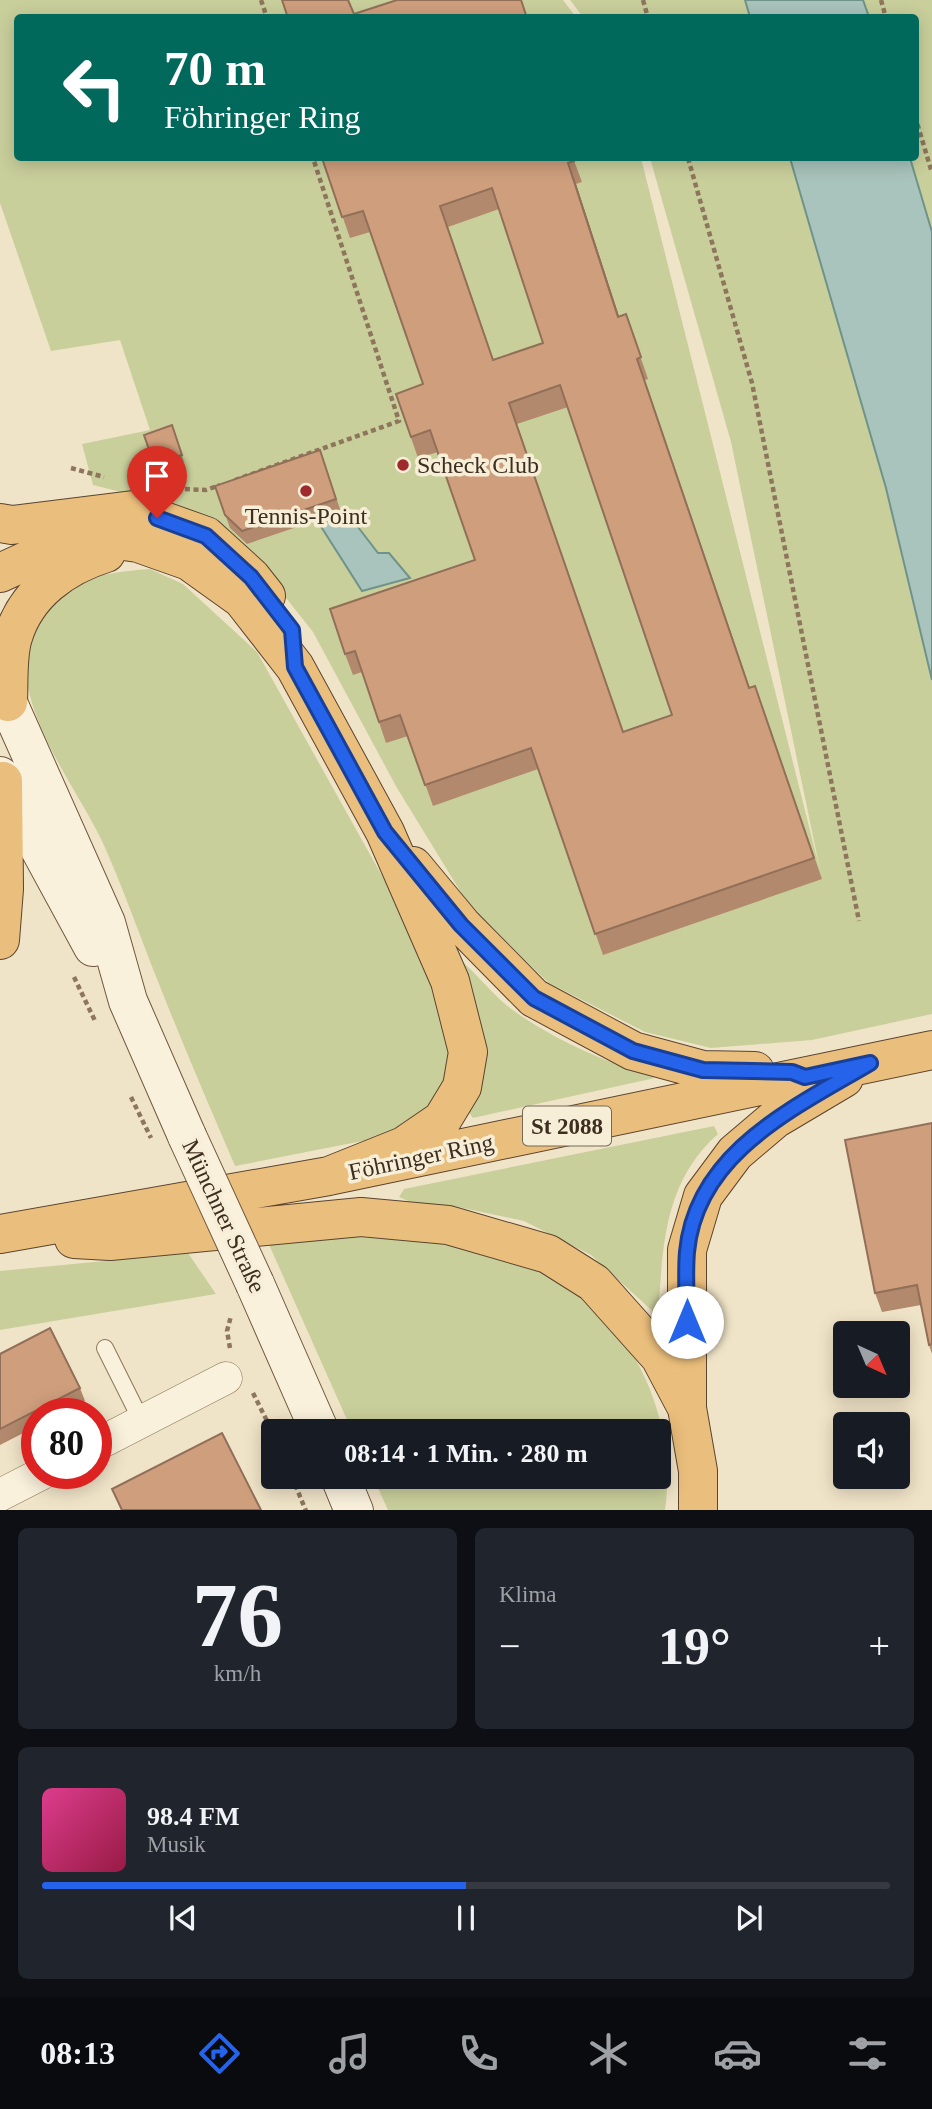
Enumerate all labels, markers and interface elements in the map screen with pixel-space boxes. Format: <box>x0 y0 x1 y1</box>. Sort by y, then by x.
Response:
text: 70 m <box>164 41 266 96</box>
icon: left <box>49 42 140 133</box>
text: Föhringer Ring <box>164 99 360 135</box>
pin <box>127 446 187 518</box>
place label: Scheck Club <box>417 452 539 478</box>
icon: arrive <box>138 457 176 495</box>
marker: Scheck Club <box>395 457 411 473</box>
marker: Tennis-Point <box>298 483 314 499</box>
place label: Tennis-Point <box>245 503 367 529</box>
road number: St 2088 <box>523 1106 611 1146</box>
street label: Föhringer Ring <box>346 1129 496 1185</box>
street label: Münchner Straße <box>177 1135 271 1297</box>
position arrow <box>650 1285 724 1359</box>
north arrow <box>833 1321 910 1398</box>
map controls <box>833 1321 910 1489</box>
speed limit sign: 80 <box>21 1398 112 1489</box>
button: sound <box>833 1412 910 1489</box>
text: 08:14 · 1 Min. · 280 m <box>344 1439 588 1468</box>
text: 76 <box>192 1565 283 1666</box>
text: Klima <box>499 1582 557 1607</box>
text: 19° <box>658 1618 731 1675</box>
text: − <box>499 1625 520 1667</box>
text: + <box>869 1625 890 1667</box>
text: km/h <box>214 1661 261 1686</box>
text: 98.4 FM <box>147 1802 239 1831</box>
text: Musik <box>147 1832 206 1857</box>
icon: previous <box>164 1899 202 1937</box>
icon: pause <box>447 1899 485 1937</box>
icon: next <box>730 1899 768 1937</box>
icon: directions <box>195 2029 244 2078</box>
icon: music <box>325 2029 374 2078</box>
icon: phone <box>454 2029 503 2078</box>
icon: climate <box>584 2029 633 2078</box>
icon: car <box>713 2029 762 2078</box>
icon: filters <box>843 2029 892 2078</box>
text: 08:13 <box>40 2035 115 2071</box>

